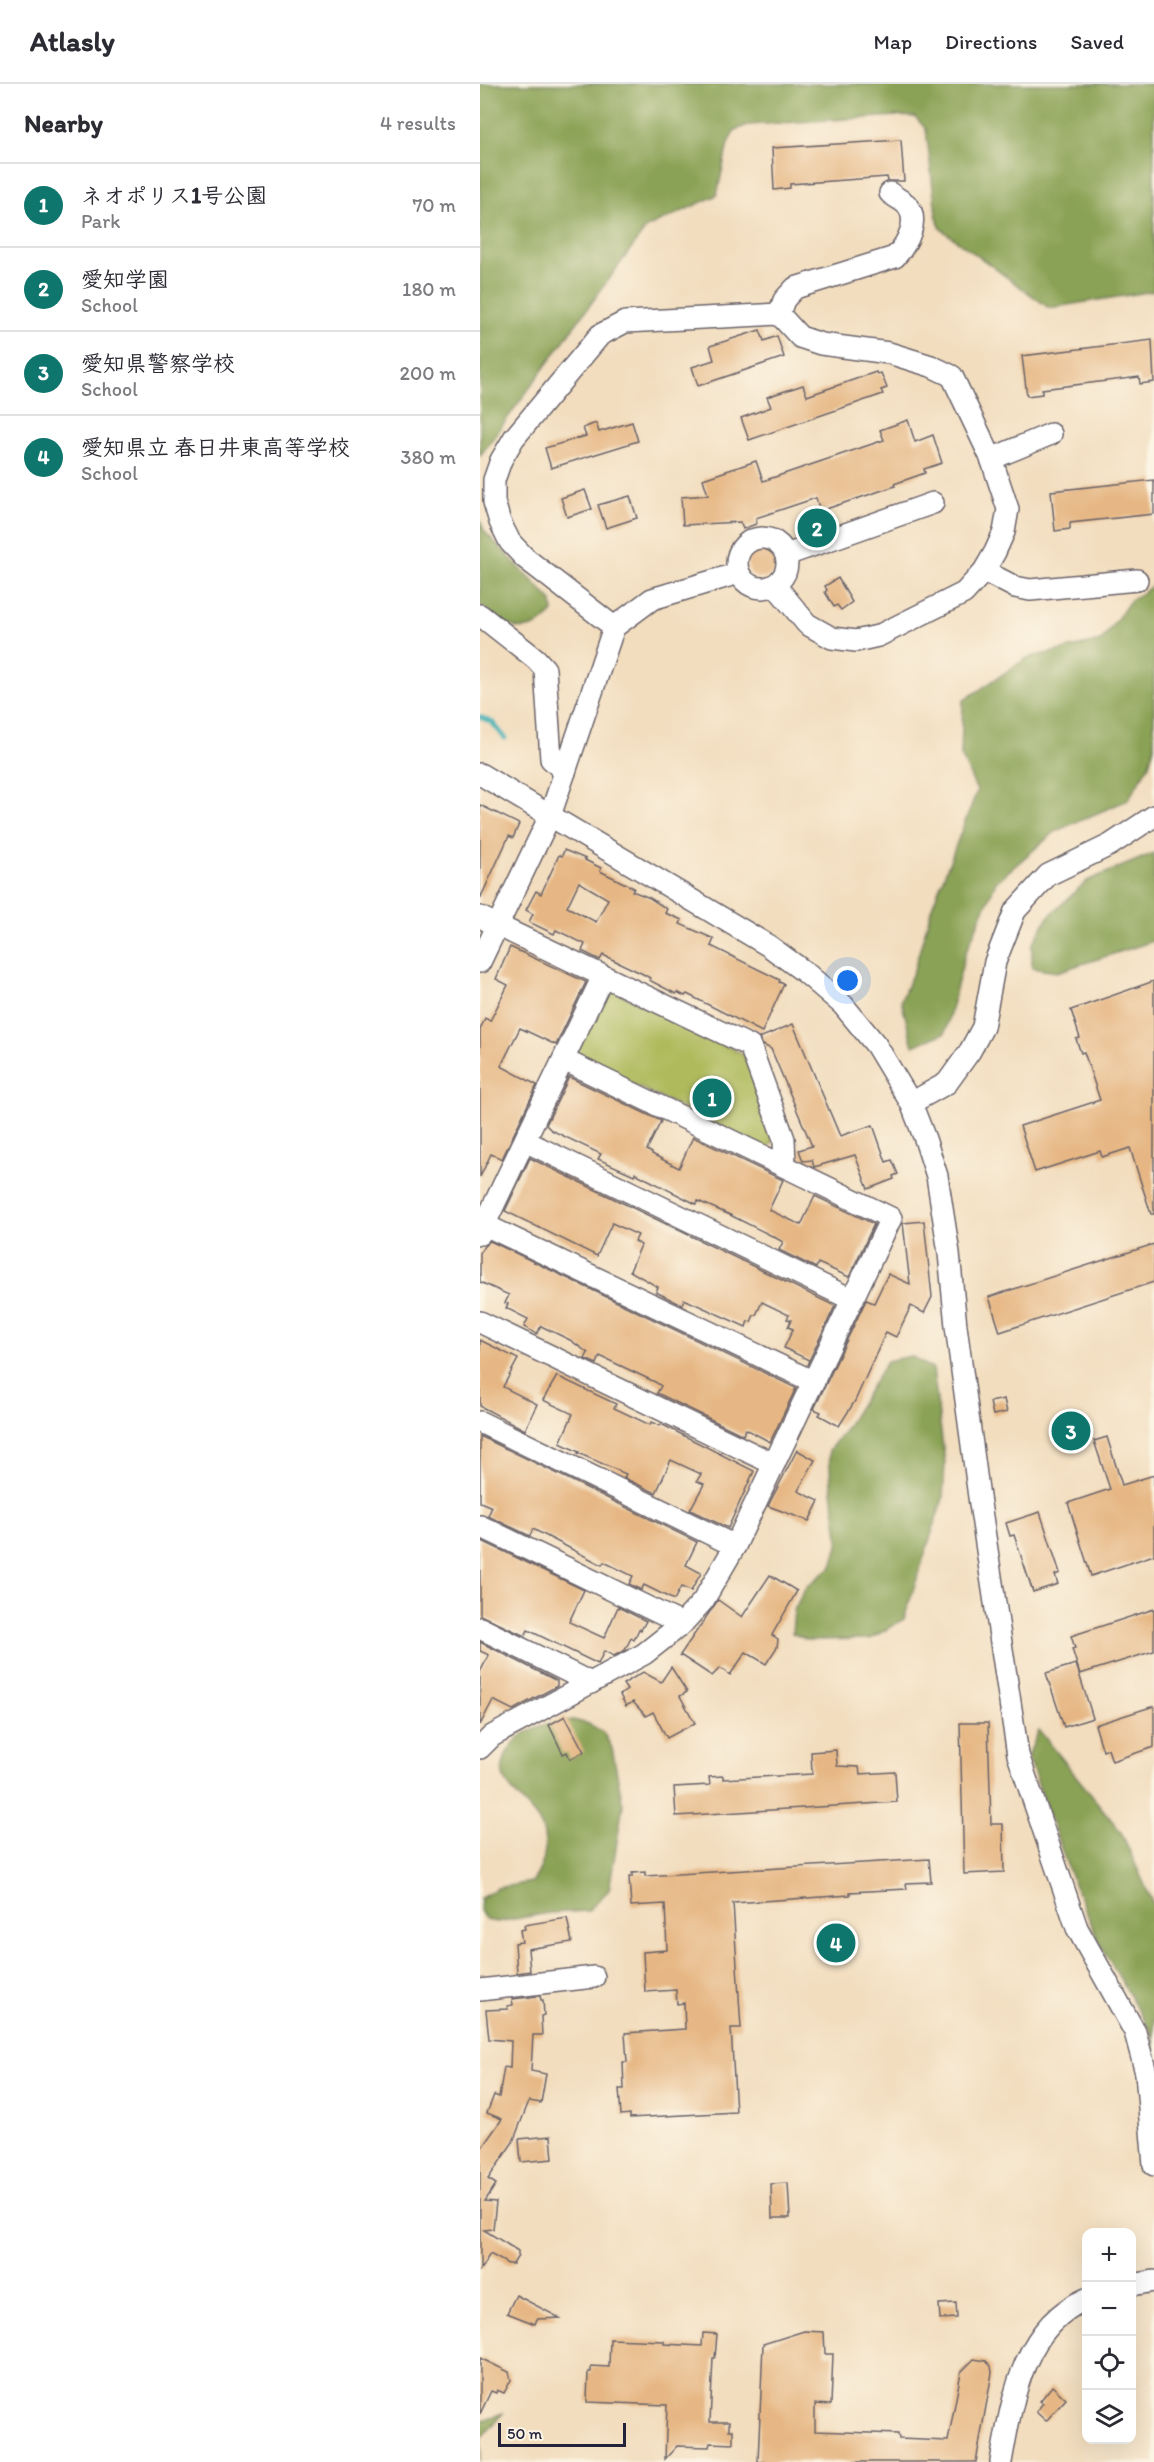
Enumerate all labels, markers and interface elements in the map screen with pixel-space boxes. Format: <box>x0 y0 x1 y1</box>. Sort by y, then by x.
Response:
text: Atlasly <box>30 24 115 58</box>
text: Map <box>874 29 912 54</box>
text: Directions <box>945 29 1037 54</box>
text: Saved <box>1070 29 1124 54</box>
text: Nearby <box>24 107 103 139</box>
text: 4 results <box>380 111 456 135</box>
text: ネオポリス1号公園 <box>81 182 267 209</box>
text: 1 <box>39 193 48 217</box>
text: 70 m <box>412 193 456 217</box>
text: Park <box>81 209 120 233</box>
text: 愛知学園 <box>81 266 169 293</box>
text: 2 <box>38 277 49 301</box>
text: 180 m <box>402 277 456 301</box>
text: School <box>81 293 138 317</box>
text: 愛知県警察学校 <box>81 350 235 377</box>
text: 3 <box>38 361 49 385</box>
text: 200 m <box>400 361 456 385</box>
text: School <box>81 377 138 401</box>
text: 愛知県立 春日井東高等学校 <box>81 434 350 461</box>
text: 4 <box>37 445 50 469</box>
text: 380 m <box>401 445 456 469</box>
text: School <box>81 461 138 485</box>
pin: 2 <box>798 506 836 550</box>
your location <box>833 966 862 995</box>
pin: 1 <box>692 1076 732 1120</box>
pin: 3 <box>1052 1408 1090 1454</box>
pin: 4 <box>816 1920 856 1966</box>
map controls <box>1082 2228 1136 2444</box>
button: + <box>1082 2228 1136 2282</box>
button: − <box>1082 2282 1136 2336</box>
button: locate <box>1082 2336 1136 2390</box>
button: layers <box>1082 2390 1136 2444</box>
scale bar <box>498 2420 626 2448</box>
text: 50 m <box>507 2424 542 2443</box>

